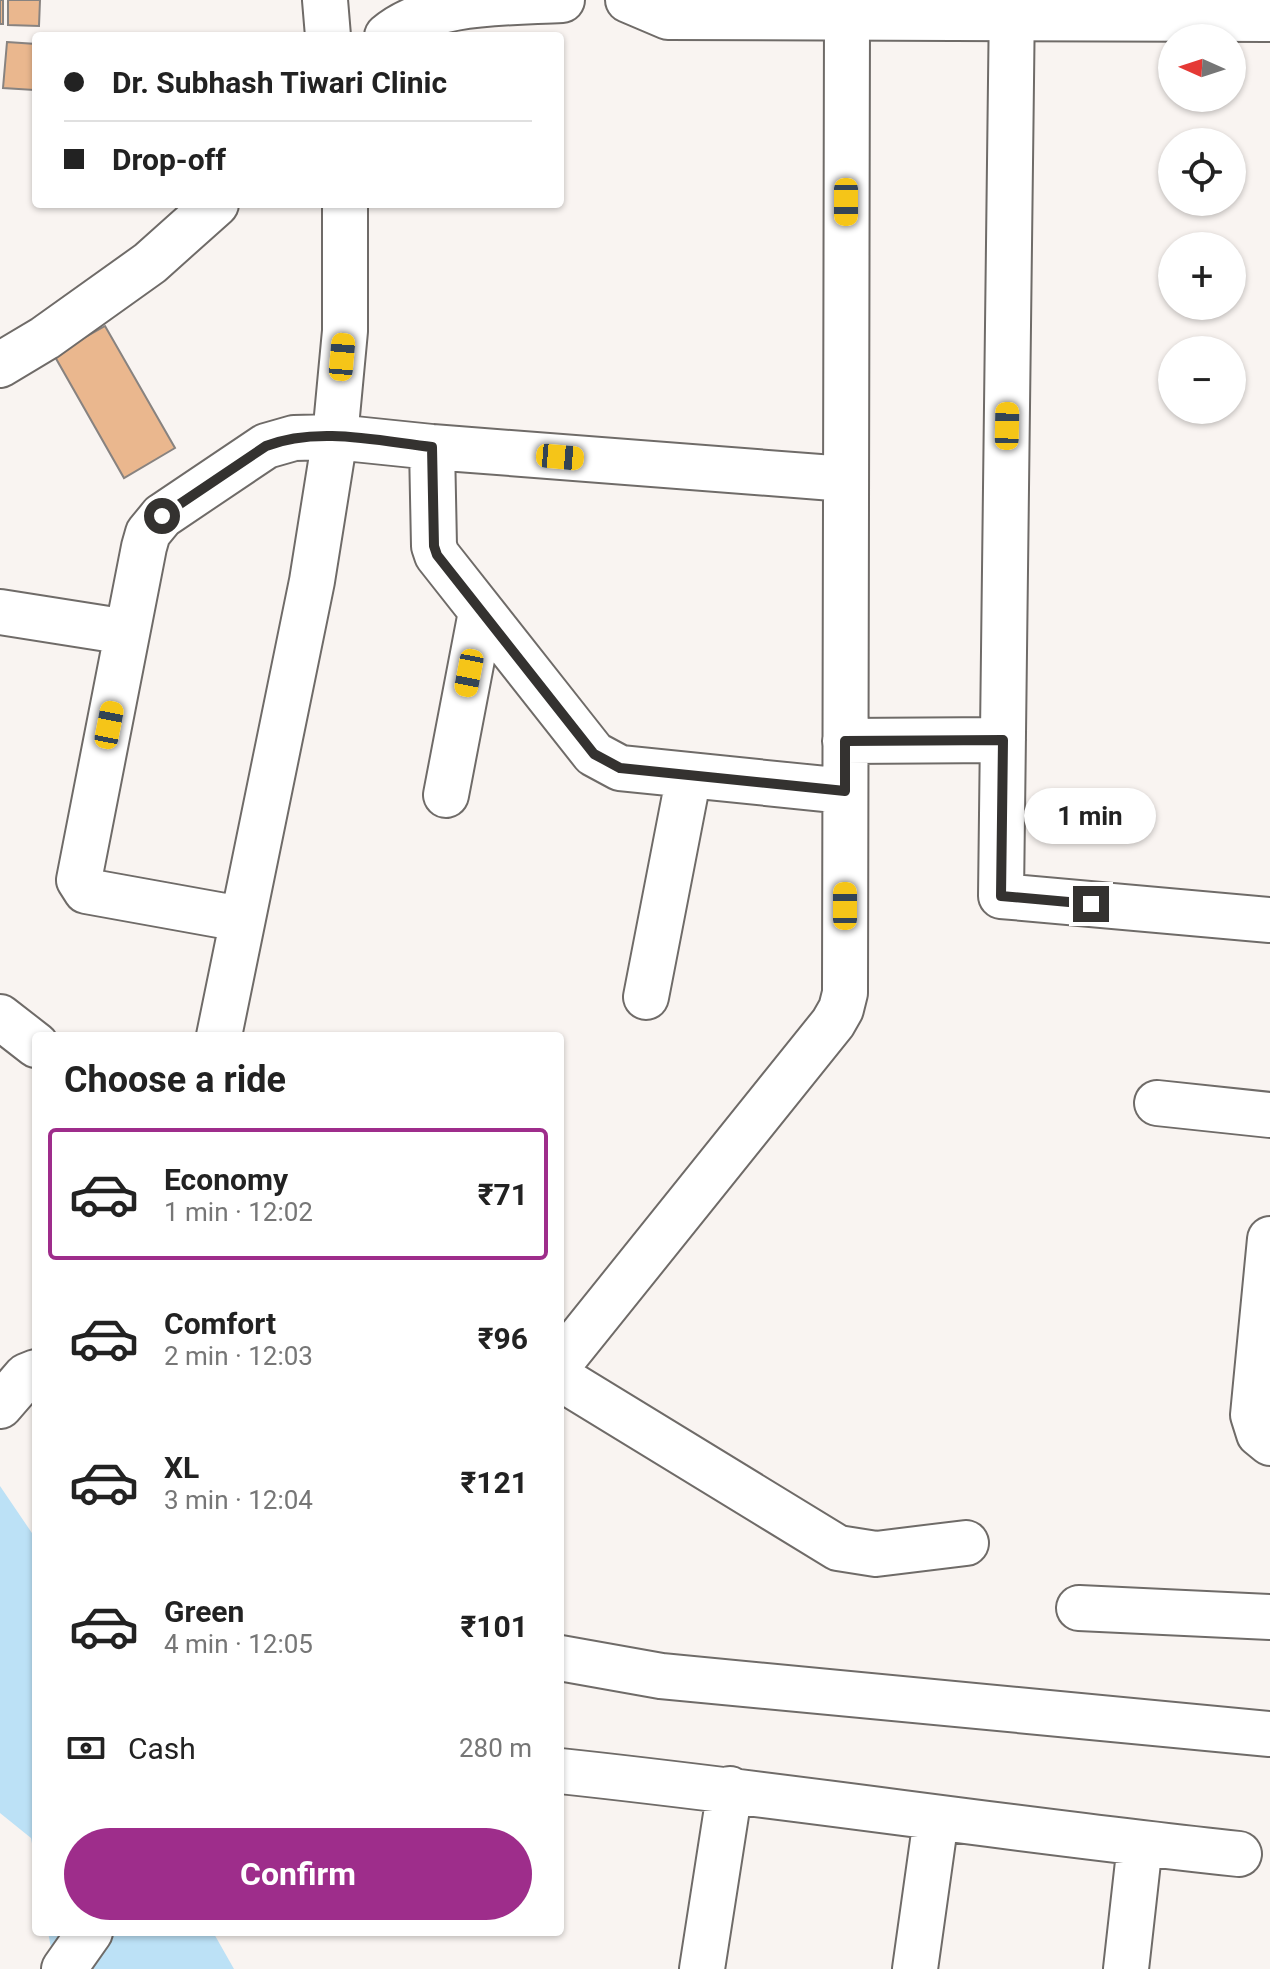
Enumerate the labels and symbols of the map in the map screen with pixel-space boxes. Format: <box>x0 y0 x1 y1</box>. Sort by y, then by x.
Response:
north arrow <box>1158 24 1246 112</box>
car <box>834 178 858 226</box>
car <box>328 332 356 382</box>
car <box>995 402 1019 450</box>
car <box>535 443 585 471</box>
route start <box>144 498 180 534</box>
car <box>453 647 485 699</box>
car <box>93 699 125 751</box>
callout: 1 min <box>1025 788 1157 844</box>
car <box>833 882 857 930</box>
route end <box>1073 886 1109 922</box>

